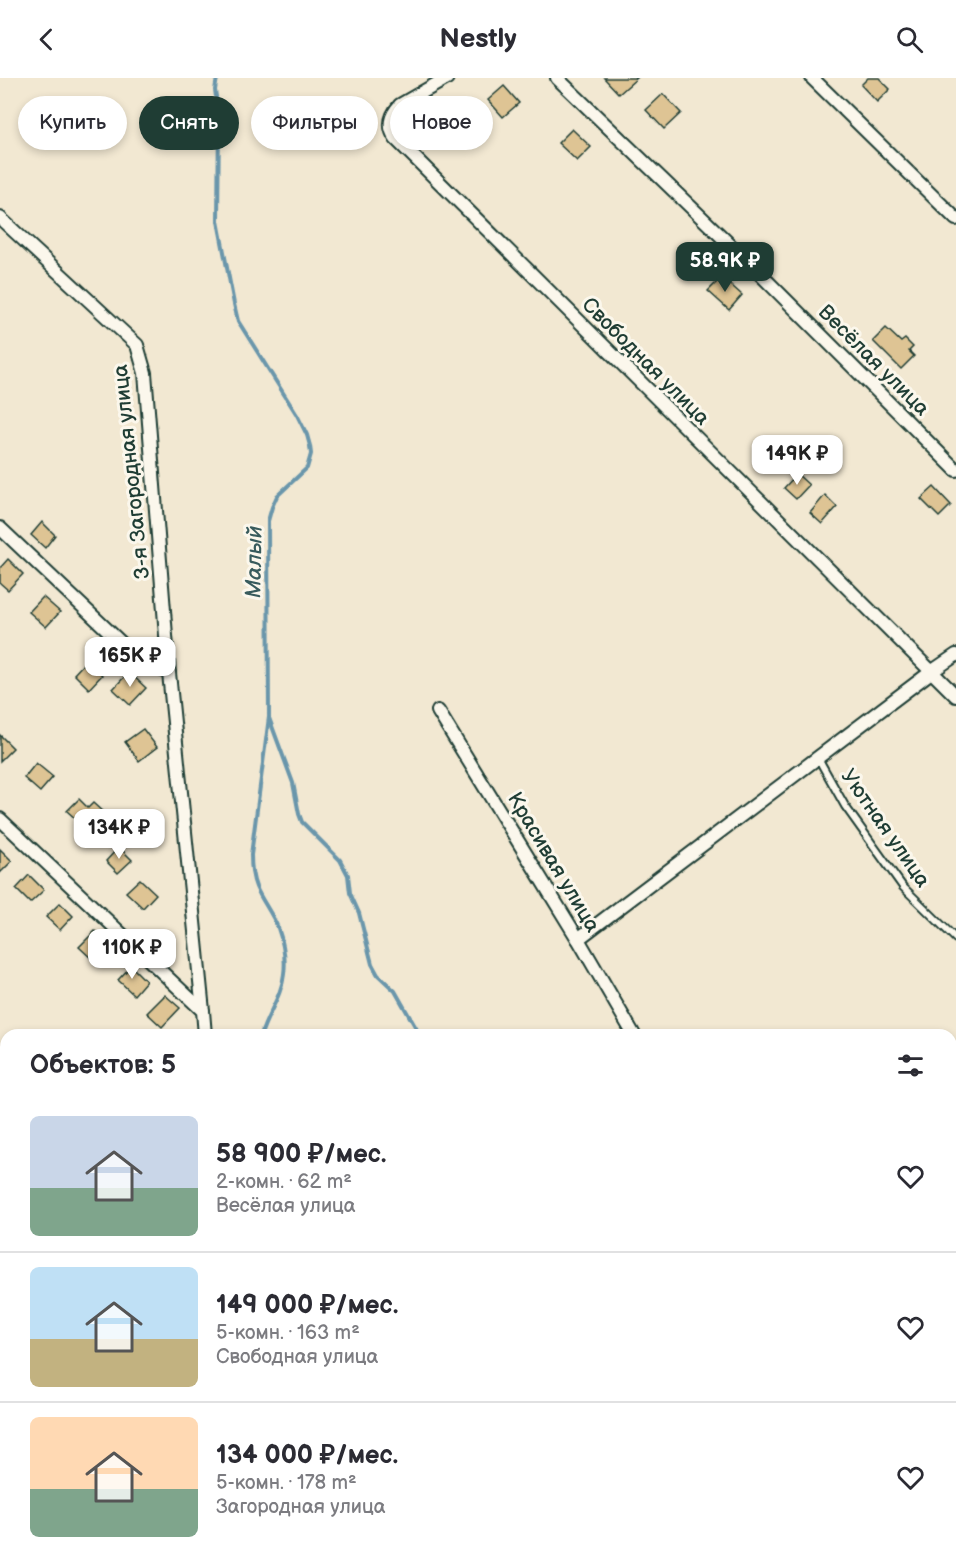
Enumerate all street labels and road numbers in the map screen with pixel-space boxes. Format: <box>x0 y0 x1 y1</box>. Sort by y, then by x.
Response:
street label: Свободная улица <box>577 292 715 431</box>
street label: Весёлая улица <box>813 300 935 421</box>
street label: 3-я Загородная улица <box>108 363 155 581</box>
street label: Уютная улица <box>836 764 936 893</box>
street label: Красивая улица <box>502 788 605 937</box>

